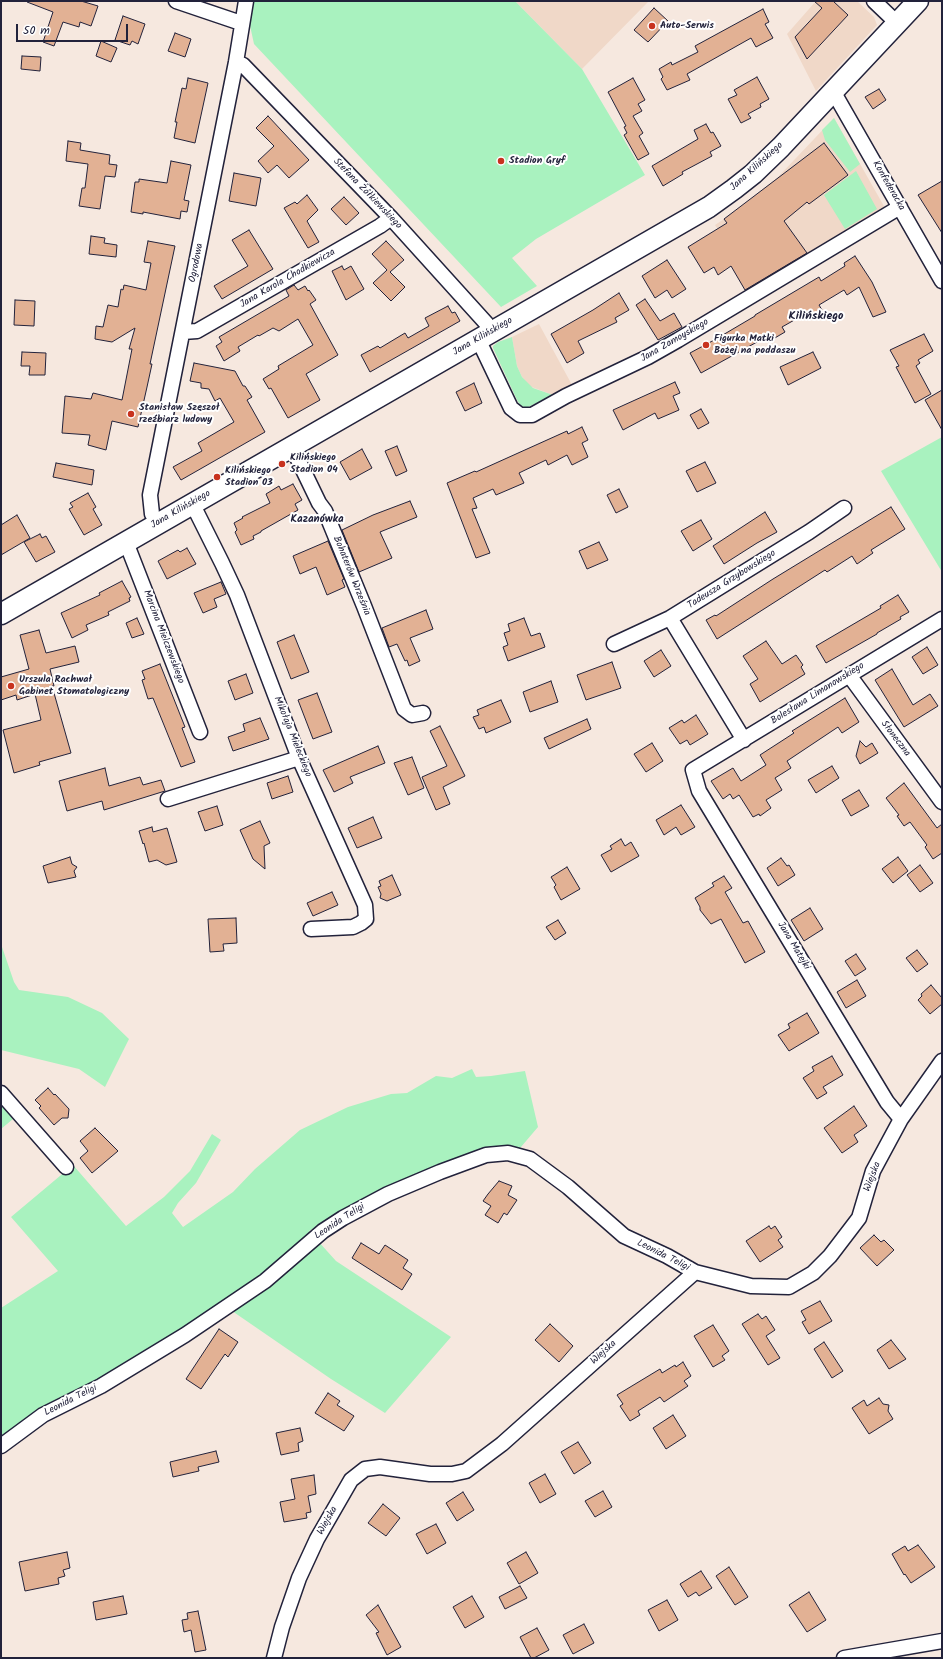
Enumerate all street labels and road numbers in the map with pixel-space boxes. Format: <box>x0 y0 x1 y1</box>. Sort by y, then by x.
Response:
street label: Jana Kilińskiego <box>728 140 786 194</box>
street label: Stefana Żółkiewskiego <box>330 156 404 232</box>
street label: Konfederacka <box>869 159 907 213</box>
street label: Ogrodowa <box>187 242 207 284</box>
street label: Jana Karola Chodkiewicza <box>238 247 338 311</box>
street label: Jana Kilińskiego <box>451 315 515 359</box>
street label: Jana Zamoyskiego <box>639 317 711 365</box>
street label: Jana Kilińskiego <box>149 488 213 532</box>
street label: Bohaterów Września <box>330 535 372 617</box>
street label: Tadeusza Grzybowskiego <box>686 548 778 612</box>
street label: Marcina Mielczewskiego <box>140 589 186 685</box>
street label: Bolesława Limanowskiego <box>769 660 867 728</box>
street label: Mikołaja Mieleckiego <box>270 695 314 779</box>
street label: Słoneczna <box>878 719 912 759</box>
street label: Jana Matejki <box>774 920 812 972</box>
street label: Wiejska <box>862 1160 884 1194</box>
street label: Leonida Teligi <box>313 1201 367 1243</box>
street label: Leonida Teligi <box>635 1238 691 1274</box>
street label: Wiejska <box>589 1338 619 1368</box>
street label: Leonida Teligi <box>43 1383 99 1419</box>
street label: Wiejska <box>315 1505 341 1537</box>

